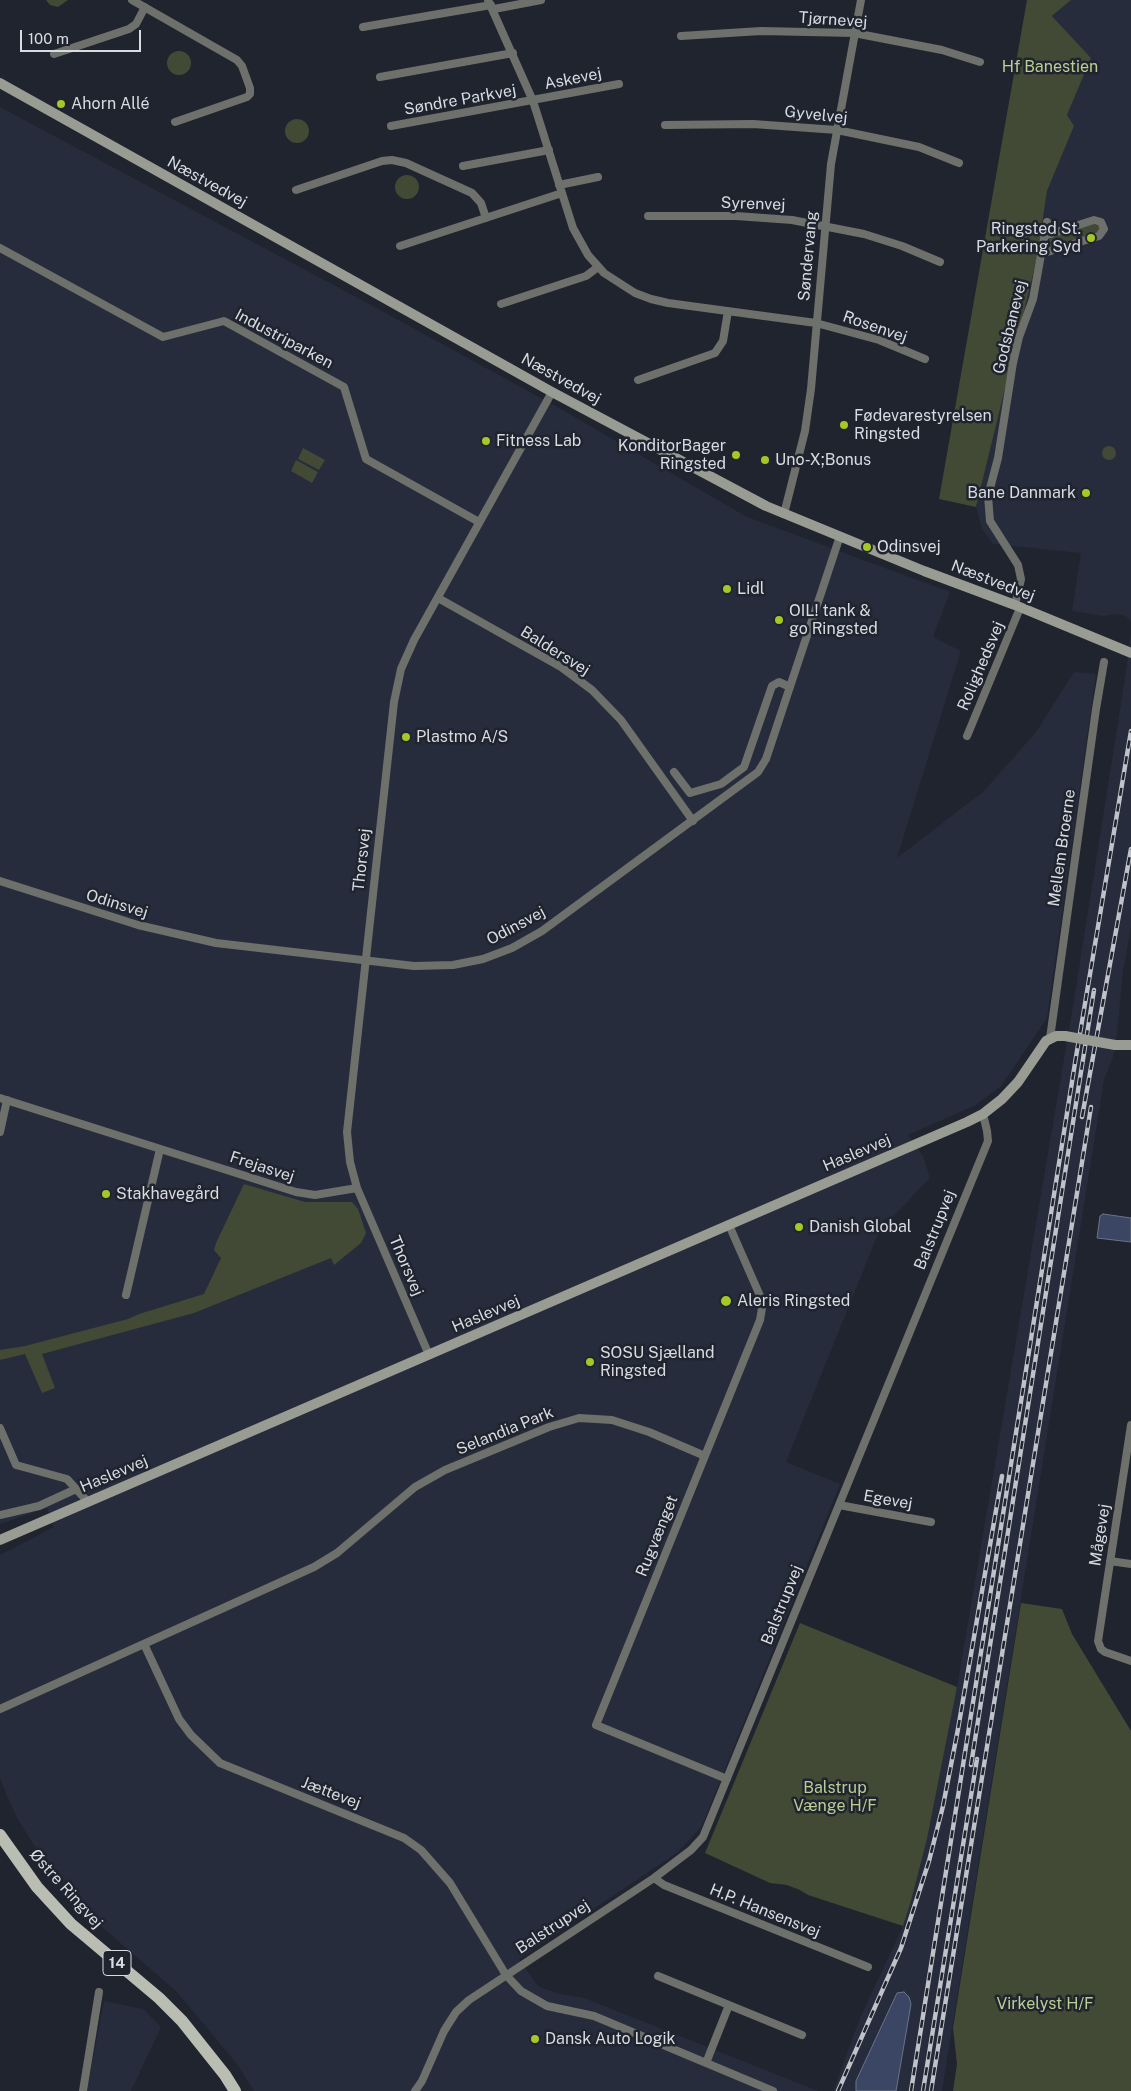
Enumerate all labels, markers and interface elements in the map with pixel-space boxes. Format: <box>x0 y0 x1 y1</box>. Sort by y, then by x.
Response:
street label: Tjørnevej <box>798 8 868 32</box>
scale bar <box>22 20 144 52</box>
text: 100 m <box>28 30 69 47</box>
park label: Hf Banestien <box>1002 57 1098 77</box>
street label: Askevej <box>543 64 603 94</box>
street label: Søndre Parkvej <box>402 81 518 119</box>
place label: Ahorn Allé <box>71 94 149 114</box>
marker: Ahorn Allé <box>55 98 67 110</box>
street label: Gyvelvej <box>784 102 848 128</box>
street label: Næstvedvej <box>164 152 250 212</box>
street label: Syrenvej <box>720 193 786 215</box>
street label: Søndervang <box>795 210 821 302</box>
place label: Ringsted St. Parkering Syd <box>976 219 1081 257</box>
marker: Ringsted St. Parkering Syd <box>1085 232 1097 244</box>
street label: Godsbanevej <box>989 278 1031 376</box>
street label: Industriparken <box>232 305 336 373</box>
street label: Rosenvej <box>840 307 910 347</box>
street label: Næstvedvej <box>518 349 604 409</box>
place label: Fødevarestyrelsen Ringsted <box>854 406 992 444</box>
marker: Fødevarestyrelsen Ringsted <box>838 419 850 431</box>
place label: Fitness Lab <box>496 431 581 451</box>
marker: Fitness Lab <box>480 435 492 447</box>
place label: KonditorBager Ringsted <box>618 436 726 474</box>
marker: KonditorBager Ringsted <box>730 449 742 461</box>
place label: Uno-X;Bonus <box>775 450 871 470</box>
marker: Uno-X;Bonus <box>759 454 771 466</box>
place label: Bane Danmark <box>967 483 1076 503</box>
marker: Bane Danmark <box>1080 487 1092 499</box>
place label: Odinsvej <box>877 537 941 557</box>
marker: Odinsvej <box>861 541 873 553</box>
street label: Næstvedvej <box>948 556 1038 606</box>
place label: Lidl <box>737 579 765 599</box>
marker: Lidl <box>721 583 733 595</box>
place label: OIL! tank & go Ringsted <box>789 601 878 639</box>
marker: OIL! tank & go Ringsted <box>773 614 785 626</box>
street label: Rolighedsvej <box>954 618 1008 714</box>
street label: Baldersvej <box>517 622 593 680</box>
place label: Plastmo A/S <box>416 727 508 747</box>
marker: Plastmo A/S <box>400 731 412 743</box>
street label: Mellem Broerne <box>1044 788 1080 908</box>
street label: Thorsvej <box>349 828 375 892</box>
street label: Odinsvej <box>84 886 150 922</box>
street label: Odinsvej <box>483 903 549 949</box>
street label: Haslevvej <box>820 1130 894 1176</box>
street label: Frejasvej <box>227 1148 297 1186</box>
place label: Stakhavegård <box>116 1184 219 1204</box>
street label: Balstrupvej <box>910 1187 960 1273</box>
marker: Stakhavegård <box>100 1188 112 1200</box>
place label: Danish Global <box>809 1217 912 1237</box>
marker: Danish Global <box>793 1221 805 1233</box>
street label: Thorsvej <box>385 1233 427 1299</box>
street label: Haslevvej <box>449 1291 523 1337</box>
place label: Aleris Ringsted <box>737 1291 850 1311</box>
marker: Aleris Ringsted <box>719 1294 733 1308</box>
place label: SOSU Sjælland Ringsted <box>600 1343 715 1381</box>
marker: SOSU Sjælland Ringsted <box>584 1356 596 1368</box>
street label: Selandia Park <box>454 1403 556 1459</box>
street label: Haslevvej <box>77 1451 151 1497</box>
street label: Egevej <box>862 1486 914 1514</box>
street label: Rugvænget <box>632 1492 682 1580</box>
street label: Mågevej <box>1086 1503 1114 1567</box>
street label: Balstrupvej <box>757 1562 807 1648</box>
street label: Jættevej <box>299 1773 363 1813</box>
park label: Balstrup Vænge H/F <box>793 1778 877 1816</box>
street label: Østre Ringvej <box>25 1845 107 1933</box>
street label: H.P. Hansensvej <box>707 1880 823 1942</box>
street label: Balstrupvej <box>512 1896 594 1958</box>
road number: 14 <box>103 1950 131 1976</box>
park label: Virkelyst H/F <box>996 1994 1094 2014</box>
place label: Dansk Auto Logik <box>545 2029 675 2049</box>
marker: Dansk Auto Logik <box>529 2033 541 2045</box>

